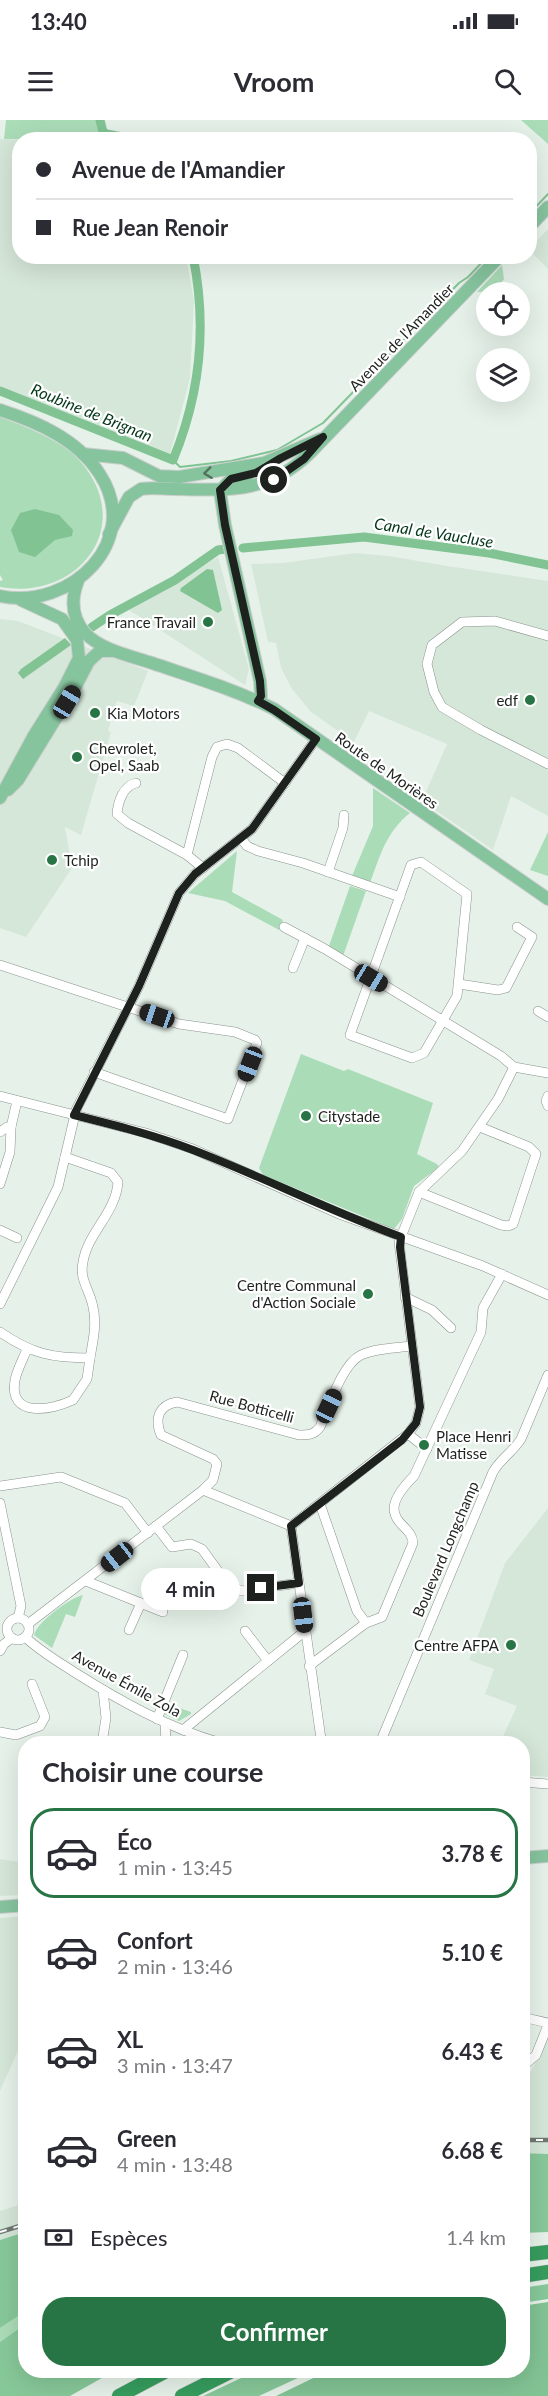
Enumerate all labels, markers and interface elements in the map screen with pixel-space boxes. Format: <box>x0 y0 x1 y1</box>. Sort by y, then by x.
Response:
text: 13:40 <box>30 8 87 35</box>
icon: menu <box>24 65 57 98</box>
text: Vroom <box>234 65 314 98</box>
icon: search <box>491 65 524 98</box>
text: Avenue de l'Amandier <box>72 156 285 183</box>
text: Rue Jean Renoir <box>72 214 228 241</box>
street label: Avenue de l'Amandier <box>345 279 458 395</box>
map controls <box>476 282 530 402</box>
button: locate <box>476 282 530 336</box>
button: layers <box>476 348 530 402</box>
water label: Roubine de Brignan <box>29 379 155 445</box>
route start <box>260 466 287 493</box>
one-way arrow <box>204 467 213 479</box>
water label: Canal de Vaucluse <box>373 513 495 551</box>
place label: France Travail <box>107 613 196 631</box>
marker: France Travail <box>201 615 215 629</box>
car <box>50 682 84 722</box>
place label: edf <box>496 691 519 709</box>
marker: edf <box>523 693 537 707</box>
place label: Kia Motors <box>107 704 180 722</box>
marker: Kia Motors <box>88 706 102 720</box>
street label: Route de Morières <box>332 728 442 812</box>
place label: Chevrolet, Opel, Saab <box>89 739 159 774</box>
marker: Chevrolet, Opel, Saab <box>70 750 84 764</box>
place label: Tchip <box>64 851 99 869</box>
marker: Tchip <box>45 853 59 867</box>
car <box>351 961 391 995</box>
car <box>137 1002 177 1030</box>
car <box>235 1044 265 1084</box>
place label: Citystade <box>318 1107 380 1125</box>
marker: Citystade <box>299 1109 313 1123</box>
place label: Centre Communal d'Action Sociale <box>237 1276 356 1311</box>
marker: Centre Communal d'Action Sociale <box>361 1287 375 1301</box>
street label: Rue Botticelli <box>208 1386 296 1426</box>
car <box>313 1386 345 1426</box>
place label: Place Henri Matisse <box>436 1427 511 1462</box>
marker: Place Henri Matisse <box>417 1438 431 1452</box>
street label: Boulevard Longchamp <box>408 1478 482 1620</box>
car <box>97 1539 137 1575</box>
callout: 4 min <box>141 1567 240 1609</box>
route end <box>247 1574 274 1601</box>
text: 4 min <box>166 1577 215 1601</box>
car <box>292 1596 314 1634</box>
place label: Centre AFPA <box>414 1636 500 1654</box>
marker: Centre AFPA <box>504 1638 518 1652</box>
street label: Avenue Émile Zola <box>70 1646 184 1720</box>
text: Choisir une course <box>42 1755 264 1788</box>
icon: car <box>45 1826 99 1880</box>
text: Éco <box>117 1828 152 1855</box>
text: 3.78 € <box>441 1840 503 1867</box>
text: 1 min · 13:45 <box>117 1855 233 1879</box>
icon: car <box>45 1925 99 1979</box>
text: Confort <box>117 1927 193 1954</box>
text: 5.10 € <box>441 1939 503 1966</box>
text: 2 min · 13:46 <box>117 1954 233 1978</box>
icon: car <box>45 2024 99 2078</box>
text: XL <box>117 2026 143 2053</box>
text: 6.43 € <box>441 2038 503 2065</box>
text: 3 min · 13:47 <box>117 2053 233 2077</box>
icon: car <box>45 2123 99 2177</box>
text: Green <box>117 2125 177 2152</box>
text: 6.68 € <box>441 2137 503 2164</box>
text: 4 min · 13:48 <box>117 2152 233 2176</box>
icon: cash <box>42 2221 75 2254</box>
text: Espèces <box>90 2224 167 2251</box>
text: 1.4 km <box>446 2225 506 2249</box>
button: Confirmer <box>42 2297 506 2366</box>

